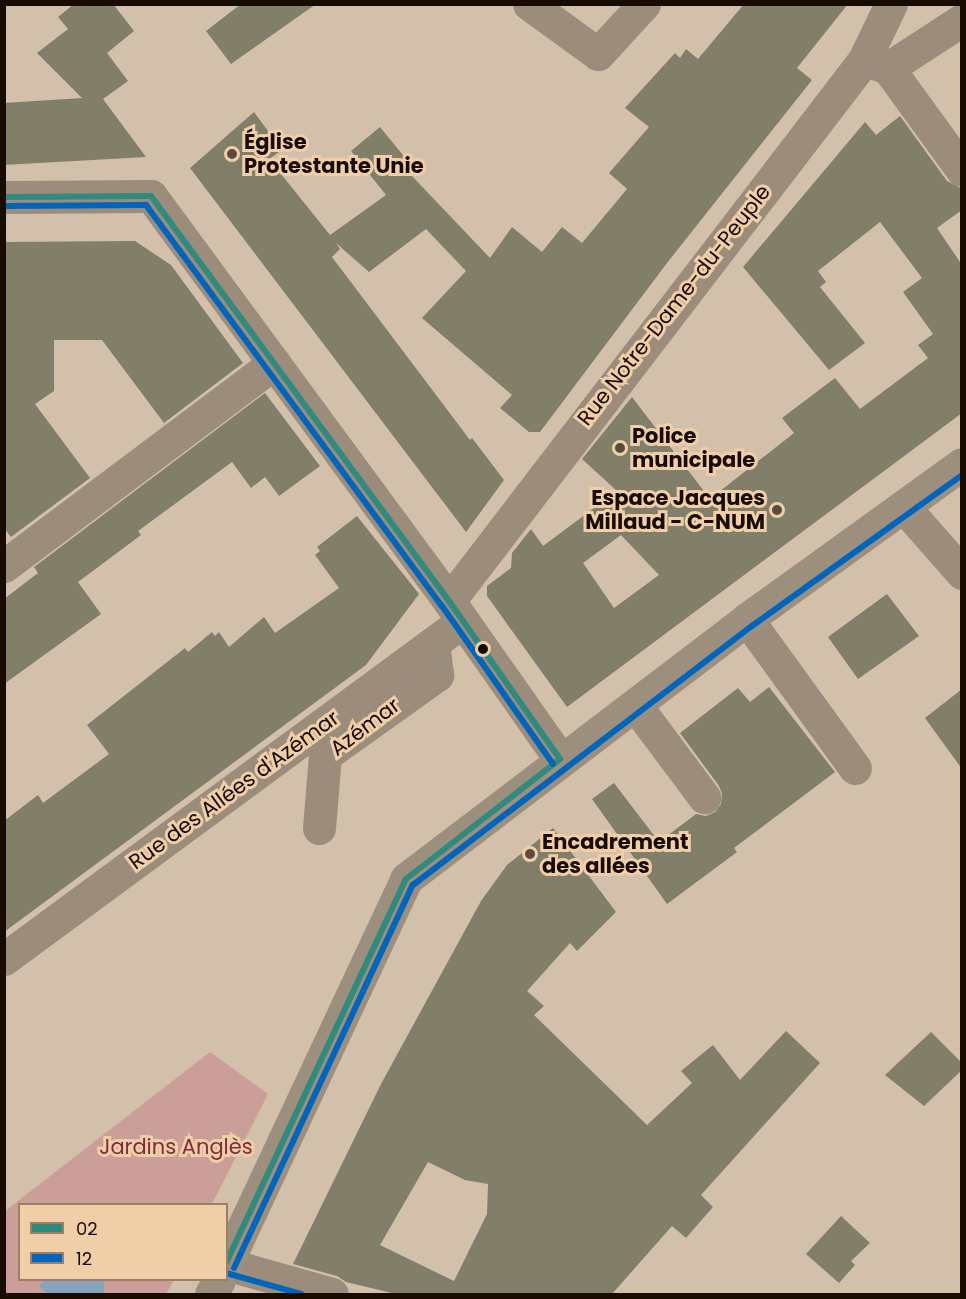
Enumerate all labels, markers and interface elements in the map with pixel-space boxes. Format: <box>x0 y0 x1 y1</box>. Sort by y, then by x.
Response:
place label: Église Protestante Unie <box>244 129 424 179</box>
marker: Église Protestante Unie <box>225 147 239 161</box>
street label: Rue Notre-Dame-du-Peuple <box>572 180 776 430</box>
place label: Police municipale <box>632 423 755 473</box>
marker: Police municipale <box>613 441 627 455</box>
place label: Espace Jacques Millaud - C-NUM <box>585 485 765 535</box>
marker: Espace Jacques Millaud - C-NUM <box>770 503 784 517</box>
unlabelled marker <box>477 643 489 655</box>
street label: Azémar <box>325 693 405 761</box>
street label: Rue des Allées d'Azémar <box>124 705 344 875</box>
place label: Encadrement des allées <box>542 829 689 879</box>
marker: Encadrement des allées <box>523 847 537 861</box>
park label: Jardins Anglès <box>99 1134 253 1160</box>
legend <box>18 1203 228 1281</box>
text: 02 <box>76 1216 98 1241</box>
text: 12 <box>76 1246 92 1271</box>

